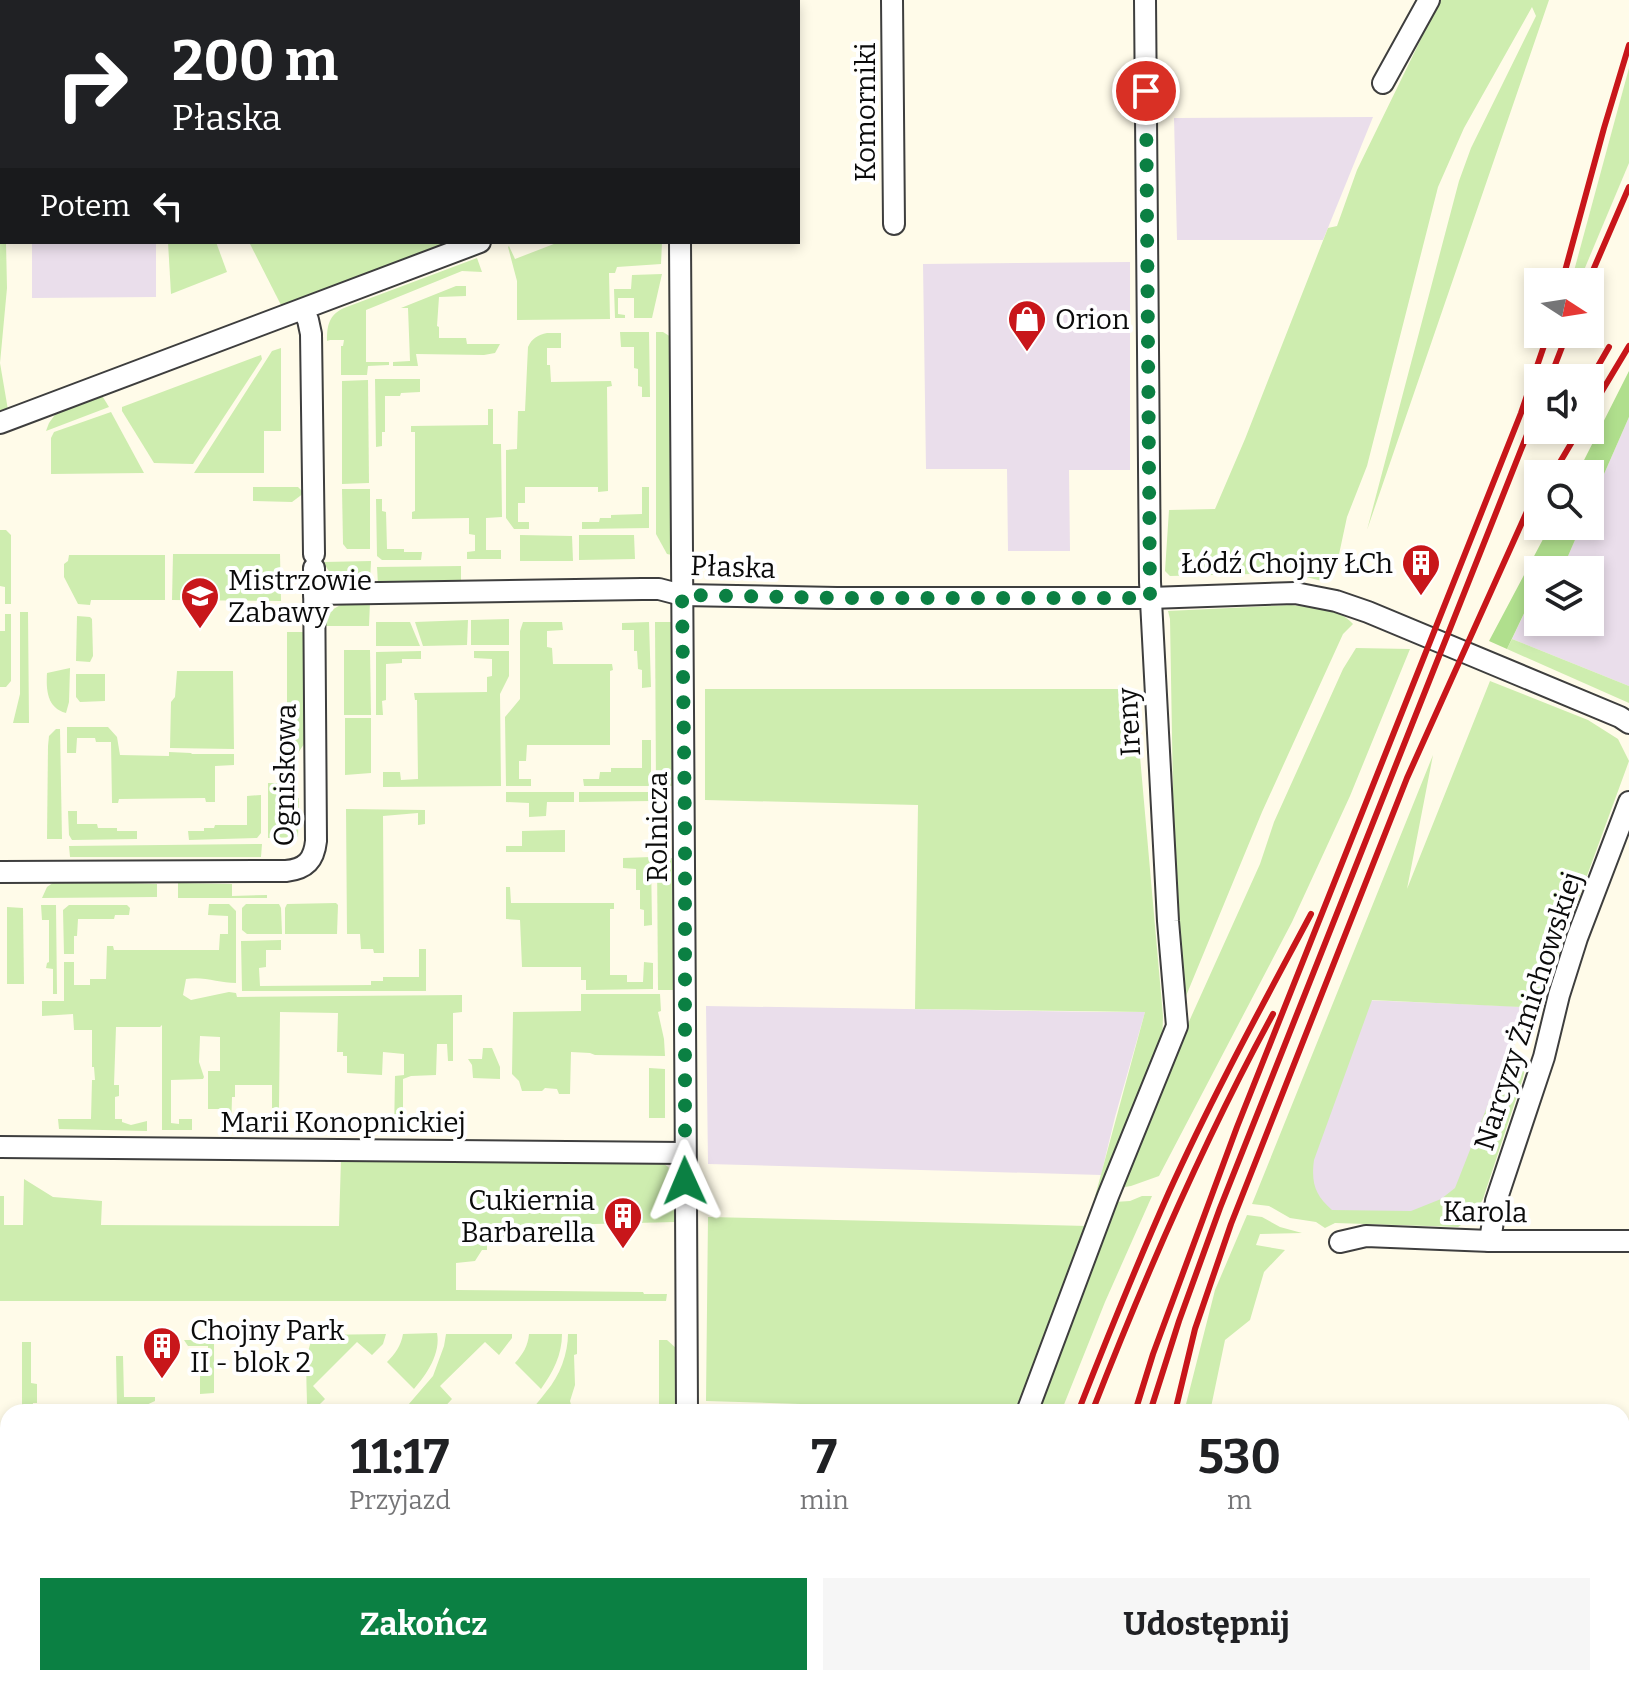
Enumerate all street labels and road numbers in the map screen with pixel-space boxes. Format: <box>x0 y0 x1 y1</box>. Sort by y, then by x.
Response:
street label: Komorniki <box>849 42 882 182</box>
street label: Płaska <box>690 549 776 585</box>
street label: Ireny <box>1111 687 1147 757</box>
street label: Ogniskowa <box>267 703 303 847</box>
street label: Rolnicza <box>641 771 674 883</box>
street label: Narcyzy Żmichowskiej <box>1467 868 1589 1154</box>
street label: Marii Konopnickiej <box>220 1106 466 1139</box>
street label: Karola <box>1442 1195 1528 1229</box>

